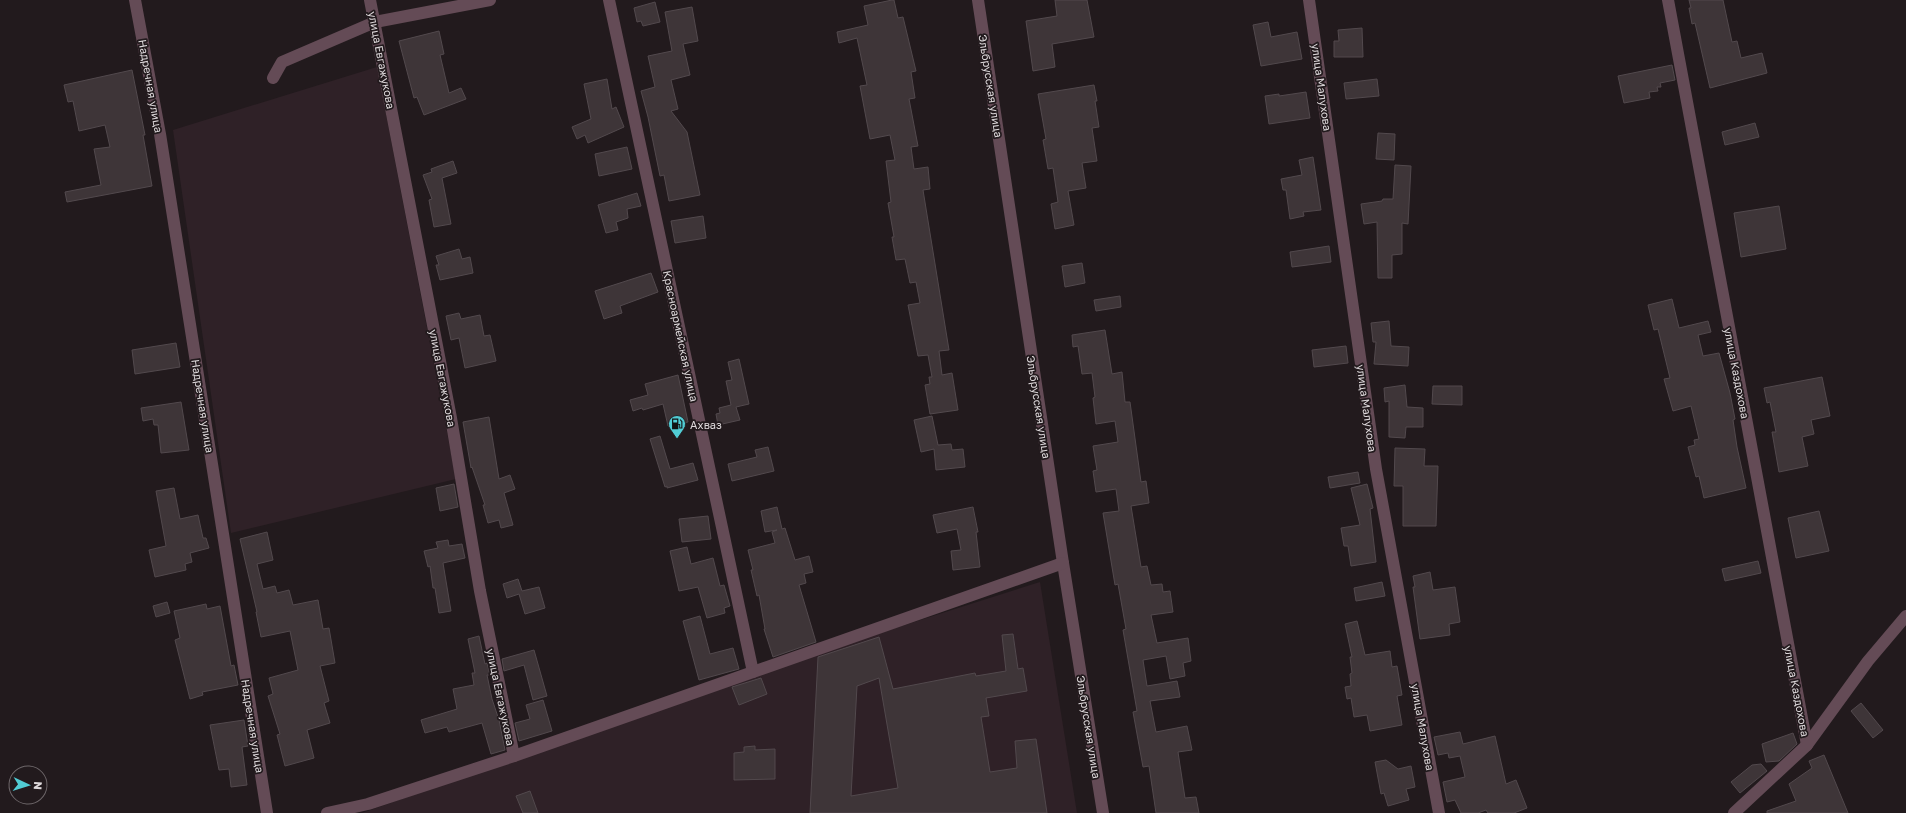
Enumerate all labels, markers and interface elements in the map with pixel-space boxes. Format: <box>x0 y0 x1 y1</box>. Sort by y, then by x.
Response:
street label: улица Евгажукова <box>366 10 398 110</box>
street label: Эльбрусская улица <box>976 34 1006 138</box>
street label: Надречная улица <box>136 38 166 134</box>
street label: улица Малухова <box>1309 42 1335 132</box>
street label: Красноармейская улица <box>661 269 701 403</box>
street label: улица Каздохова <box>1722 326 1752 420</box>
street label: улица Евгажукова <box>427 328 459 428</box>
street label: Эльбрусская улица <box>1024 355 1054 459</box>
street label: Надречная улица <box>189 358 217 454</box>
street label: улица Малухова <box>1354 363 1380 453</box>
fuel station icon: Ахваз <box>667 414 687 439</box>
place label: Ахваз <box>690 418 722 431</box>
street label: улица Каздохова <box>1782 644 1812 738</box>
street label: улица Евгажукова <box>484 647 518 747</box>
street label: Эльбрусская улица <box>1074 675 1104 779</box>
street label: Надречная улица <box>239 678 267 774</box>
street label: улица Малухова <box>1409 682 1437 772</box>
north arrow <box>8 765 48 805</box>
text: N <box>32 781 45 790</box>

